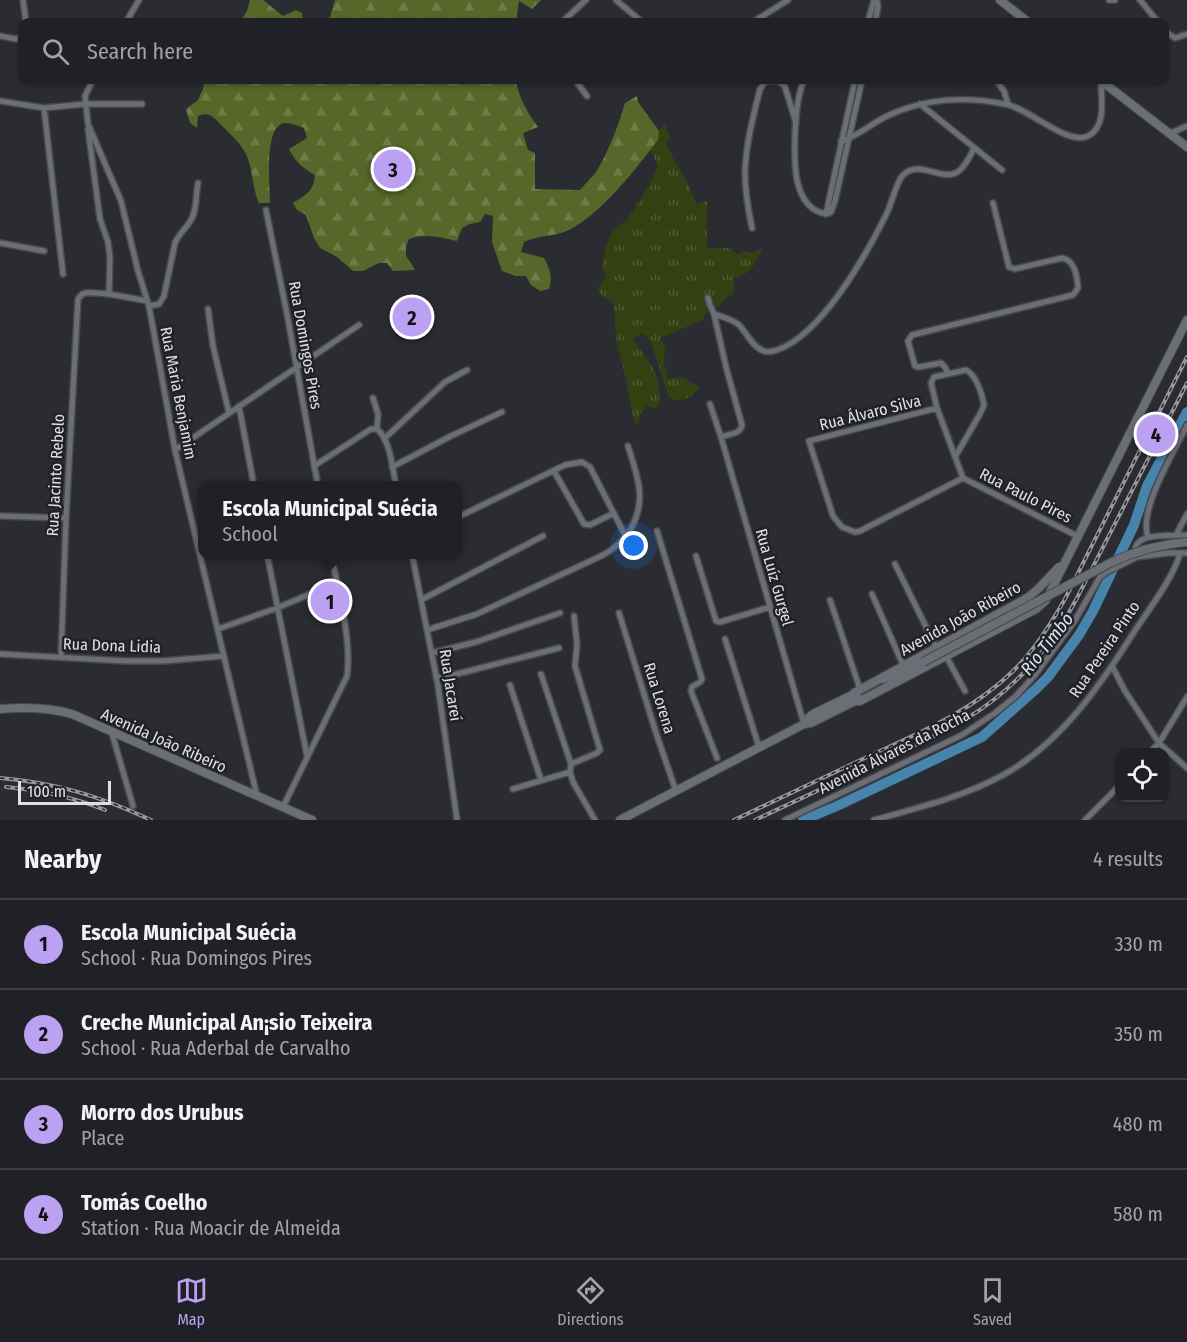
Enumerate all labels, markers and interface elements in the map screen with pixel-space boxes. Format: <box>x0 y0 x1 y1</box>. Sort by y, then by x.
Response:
search box <box>18 18 1169 84</box>
icon: search <box>39 35 72 68</box>
text: Search here <box>87 38 193 65</box>
pin: 3 <box>374 146 412 192</box>
street label: Rua Domingos Pires <box>285 280 326 411</box>
pin: 2 <box>392 294 432 340</box>
street label: Rua Maria Benjamim <box>156 325 201 461</box>
street label: Rua Álvaro Silva <box>817 391 923 434</box>
pin: 4 <box>1136 412 1176 456</box>
street label: Rua Jacinto Rebelo <box>43 413 68 537</box>
street label: Rua Paulo Pires <box>976 464 1075 527</box>
popup <box>198 481 462 559</box>
text: Escola Municipal Suécia <box>222 495 438 522</box>
text: School <box>222 522 278 546</box>
street label: Rua Luíz Gurgel <box>752 526 797 628</box>
your location <box>619 531 648 560</box>
street label: Avenida João Ribeiro <box>896 577 1024 660</box>
pin: 1 <box>310 578 350 624</box>
street label: Rua Pereira Pinto <box>1065 597 1144 701</box>
water label: Rio Timbó <box>1016 608 1078 680</box>
street label: Rua Dona Lidia <box>63 634 161 657</box>
street label: Rua Jacareí <box>435 648 466 722</box>
street label: Rua Lorena <box>640 660 679 736</box>
street label: Avenida João Ribeiro <box>98 704 230 777</box>
street label: Avenida Álvares da Rocha <box>815 705 973 798</box>
map controls <box>1115 748 1169 802</box>
button: locate <box>1115 748 1169 802</box>
scale bar <box>18 778 111 806</box>
text: 100 m <box>27 782 66 801</box>
text: Nearby <box>24 844 101 875</box>
text: 4 results <box>1093 847 1163 871</box>
text: Escola Municipal Suécia <box>81 919 296 946</box>
text: 1 <box>39 932 48 956</box>
text: 330 m <box>1114 932 1163 956</box>
text: School · Rua Domingos Pires <box>81 946 312 970</box>
text: Creche Municipal An¡sio Teixeira <box>81 1009 372 1036</box>
text: 2 <box>39 1022 48 1046</box>
text: 350 m <box>1114 1022 1163 1046</box>
text: School · Rua Aderbal de Carvalho <box>81 1036 351 1060</box>
text: Morro dos Urubus <box>81 1099 244 1126</box>
text: 3 <box>39 1112 48 1136</box>
text: 480 m <box>1113 1112 1163 1136</box>
text: Place <box>81 1126 124 1150</box>
text: Tomás Coelho <box>81 1189 207 1216</box>
text: 4 <box>38 1202 49 1226</box>
text: 580 m <box>1113 1202 1163 1226</box>
text: Station · Rua Moacir de Almeida <box>81 1216 341 1240</box>
tab: Map <box>175 1274 208 1329</box>
tab: Directions <box>557 1274 624 1329</box>
tab: Saved <box>973 1274 1012 1329</box>

